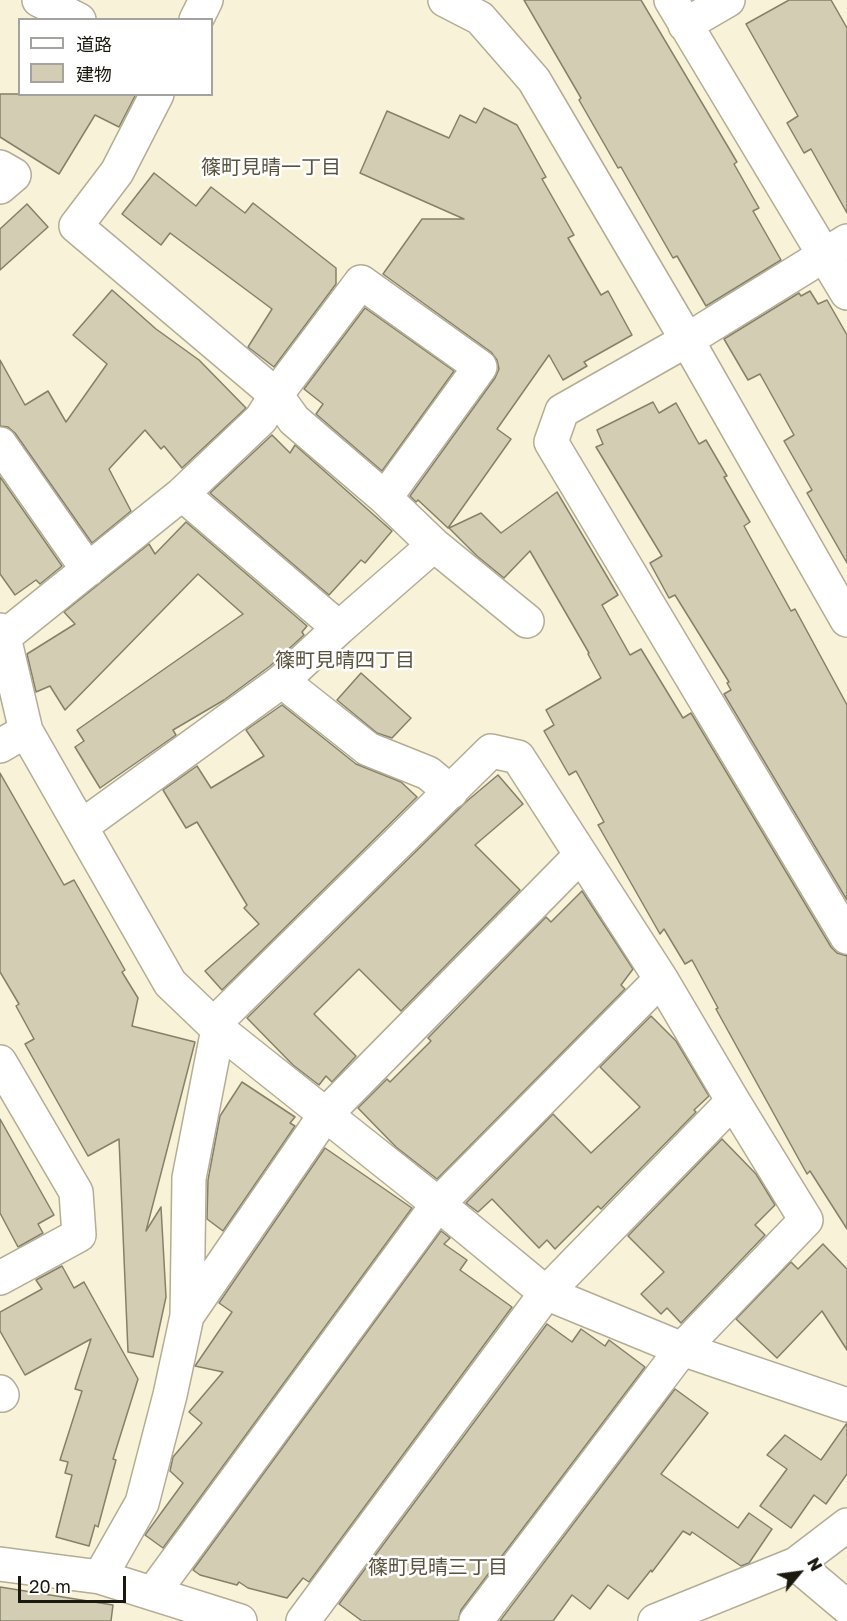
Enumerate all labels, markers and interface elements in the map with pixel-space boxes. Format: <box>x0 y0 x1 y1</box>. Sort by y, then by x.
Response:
legend <box>18 18 213 96</box>
text: 道路 <box>76 33 112 55</box>
text: 建物 <box>76 63 112 85</box>
district label: 篠町見晴一丁目 <box>201 156 341 180</box>
district label: 篠町見晴四丁目 <box>275 649 415 673</box>
north arrow <box>769 1543 829 1603</box>
text: N <box>803 1554 826 1574</box>
district label: 篠町見晴三丁目 <box>368 1556 508 1580</box>
scale bar <box>21 1564 129 1602</box>
text: 20 m <box>29 1575 71 1597</box>

